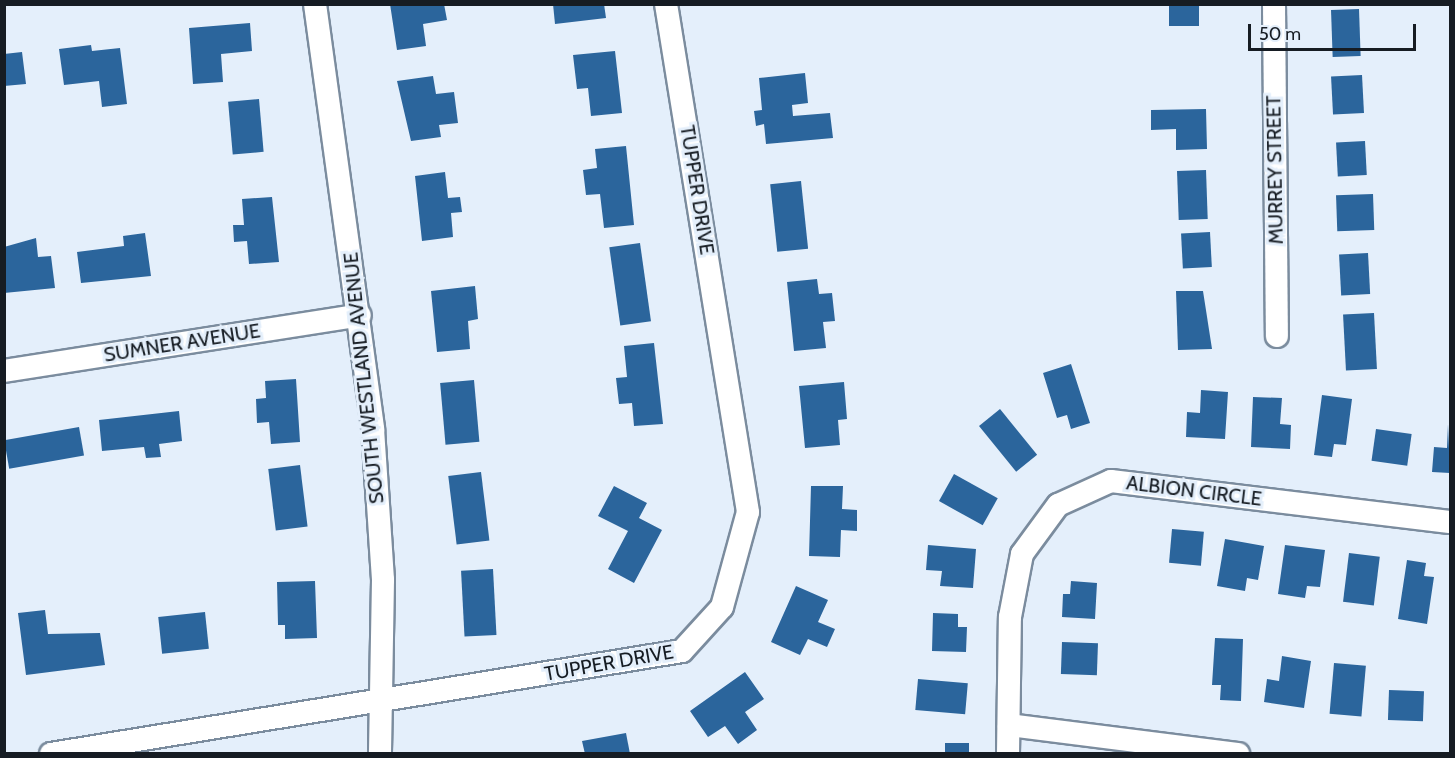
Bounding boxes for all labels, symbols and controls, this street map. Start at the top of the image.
scale bar [1251,12,1419,50]
text: 50 m [1259,23,1301,45]
street label: MURREY STREET [1262,95,1288,245]
street label: TUPPER DRIVE [675,124,719,256]
street label: SOUTH WESTLAND AVENUE [339,251,389,505]
street label: SUMNER AVENUE [102,319,262,367]
street label: ALBION CIRCLE [1125,471,1263,511]
street label: TUPPER DRIVE [543,640,675,686]

